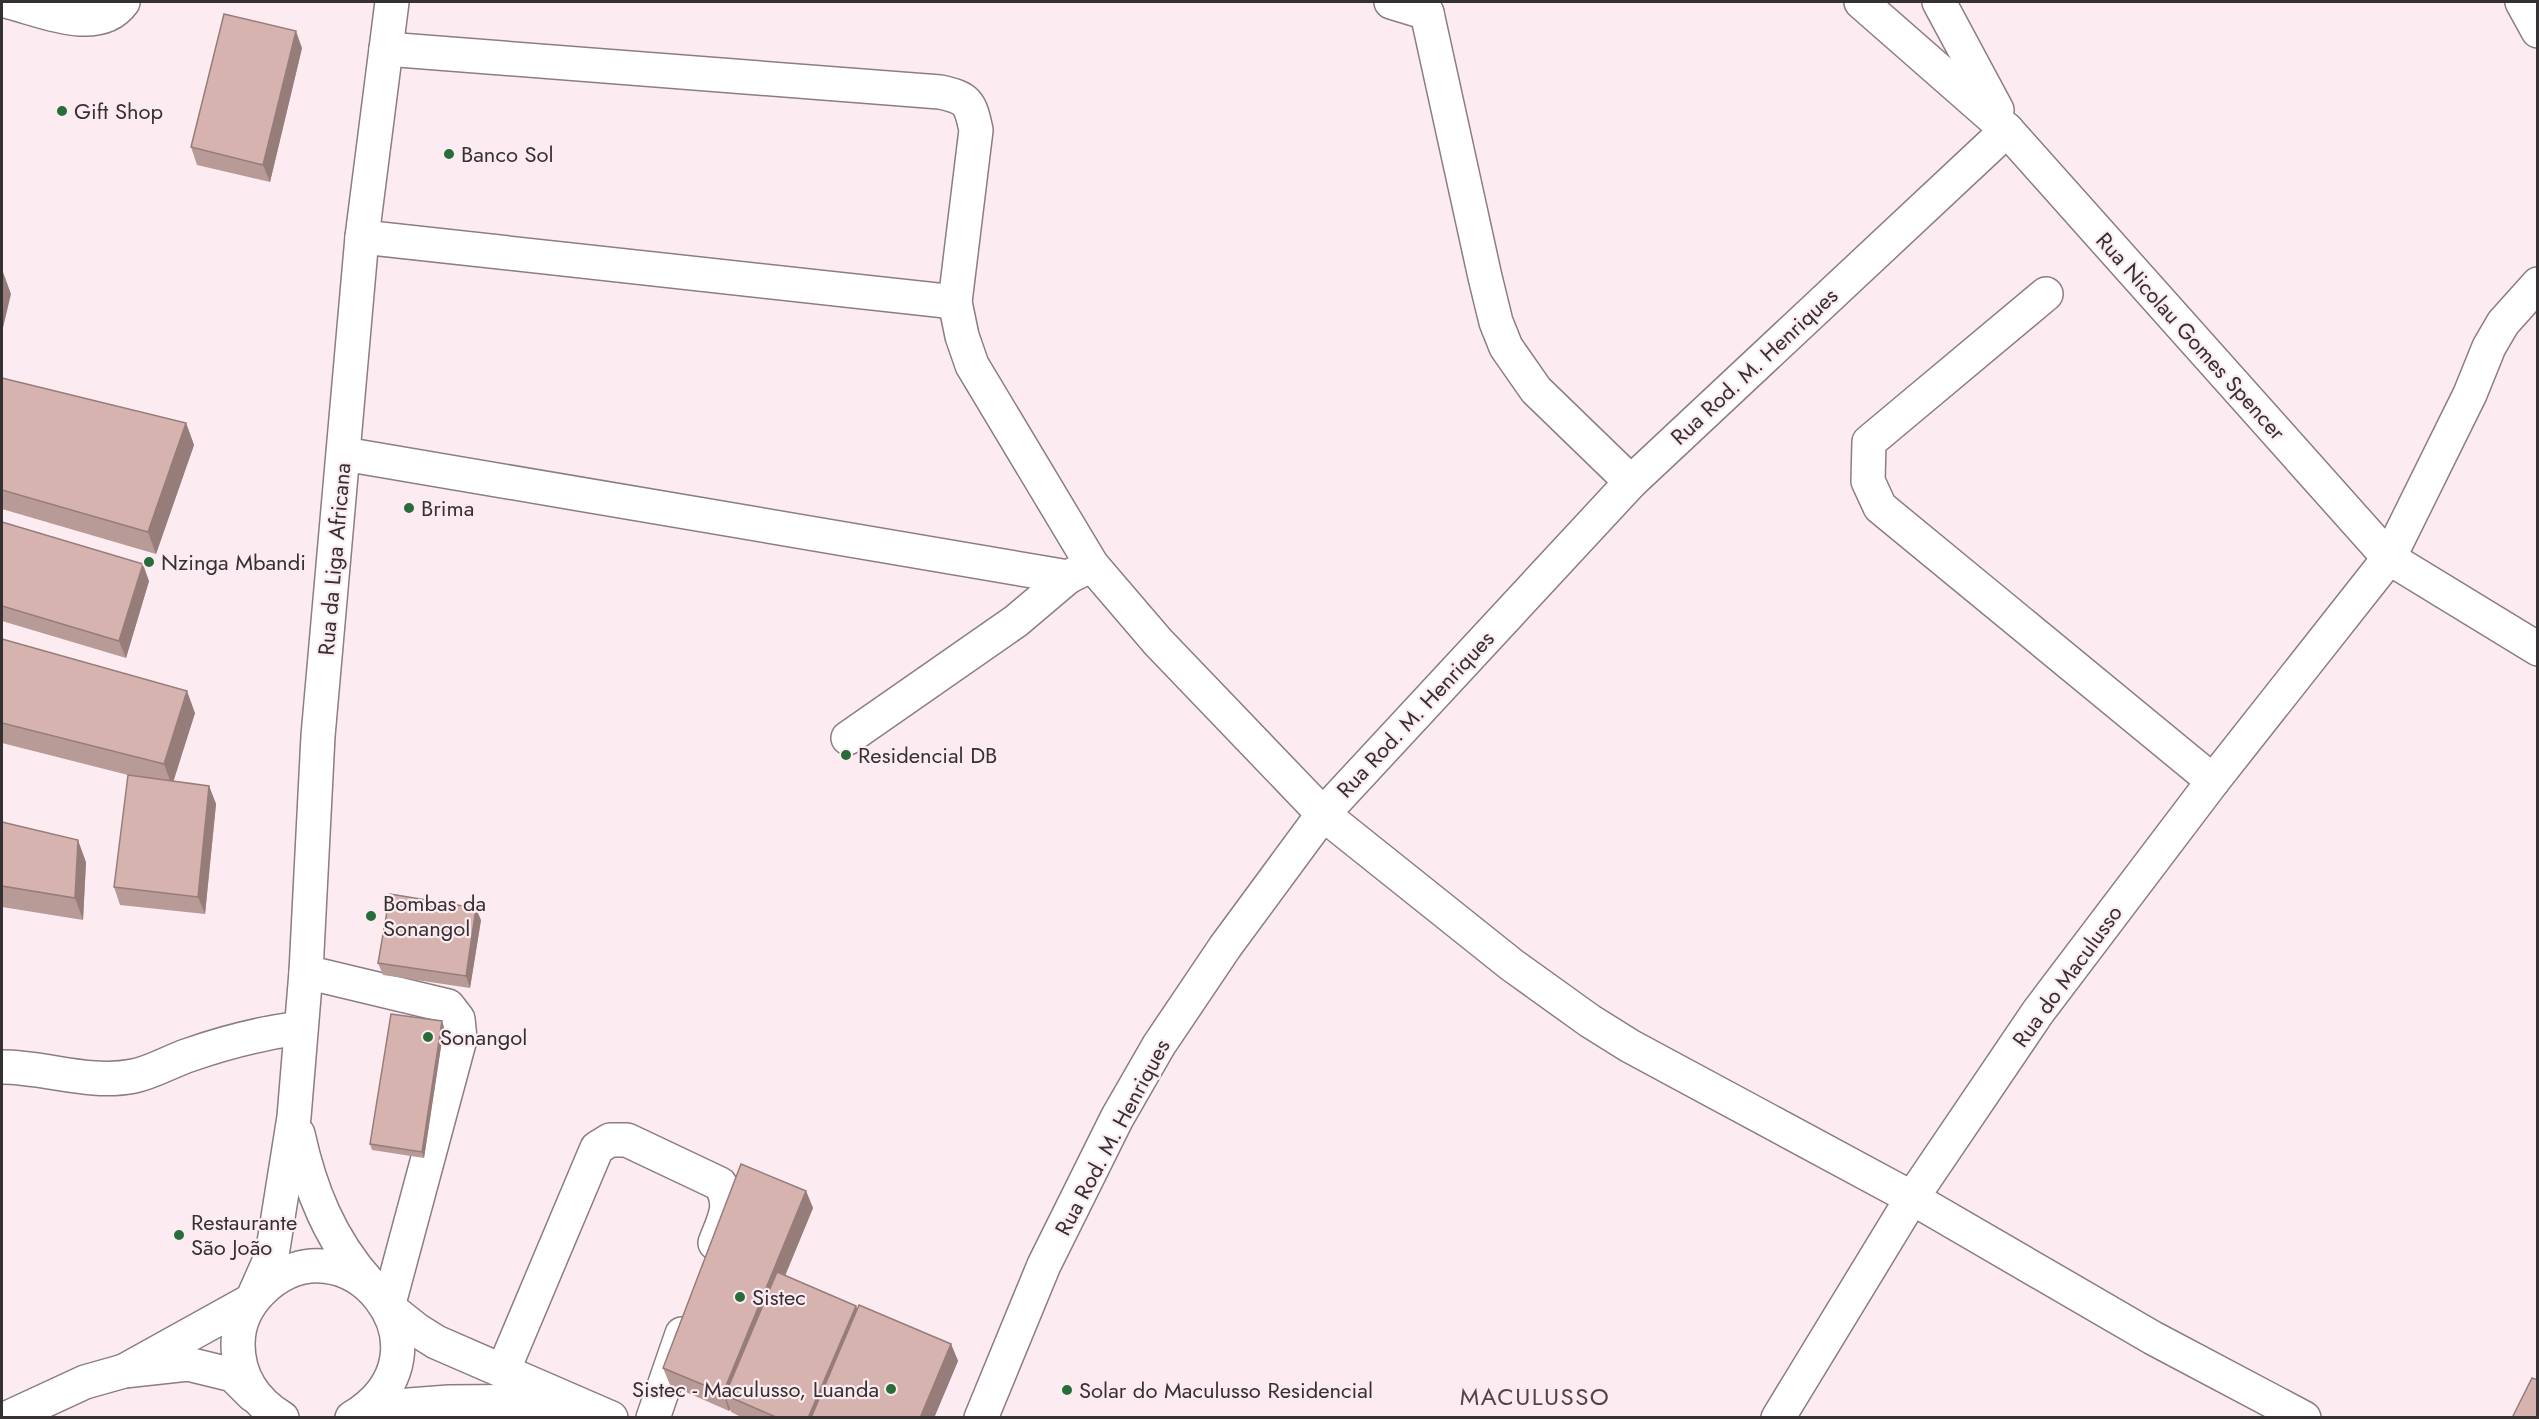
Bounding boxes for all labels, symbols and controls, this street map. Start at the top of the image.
place label: Gift Shop [74,95,163,127]
marker: Gift Shop [55,104,69,118]
place label: Banco Sol [461,138,554,170]
marker: Banco Sol [442,147,456,161]
street label: Rua Nicolau Gomes Spencer [2089,225,2294,447]
street label: Rua Rod. M. Henriques [1663,280,1845,452]
street label: Rua da Liga Africana [310,461,358,657]
place label: Brima [421,492,474,524]
marker: Brima [402,501,416,515]
place label: Nzinga Mbandi [161,546,306,578]
marker: Nzinga Mbandi [142,555,156,569]
street label: Rua Rod. M. Henriques [1329,623,1501,805]
place label: Residencial DB [858,739,997,771]
marker: Residencial DB [839,748,853,762]
place label: Bombas da Sonangol [383,887,486,944]
street label: Rua do Maculusso [2004,898,2130,1054]
marker: Bombas da Sonangol [364,909,378,923]
place label: Sonangol [440,1021,527,1053]
marker: Sonangol [421,1030,435,1044]
street label: Rua Rod. M. Henriques [1047,1033,1177,1241]
place label: Restaurante São João [191,1206,297,1263]
marker: Restaurante São João [172,1228,186,1242]
place label: Sistec [752,1281,806,1313]
marker: Sistec [733,1290,747,1304]
place label: Sistec - Maculusso, Luanda [632,1373,879,1405]
place label: Solar do Maculusso Residencial [1079,1374,1373,1406]
district label: MACULUSSO [1460,1379,1610,1414]
marker: Sistec - Maculusso, Luanda [884,1382,898,1396]
marker: Solar do Maculusso Residencial [1060,1383,1074,1397]

